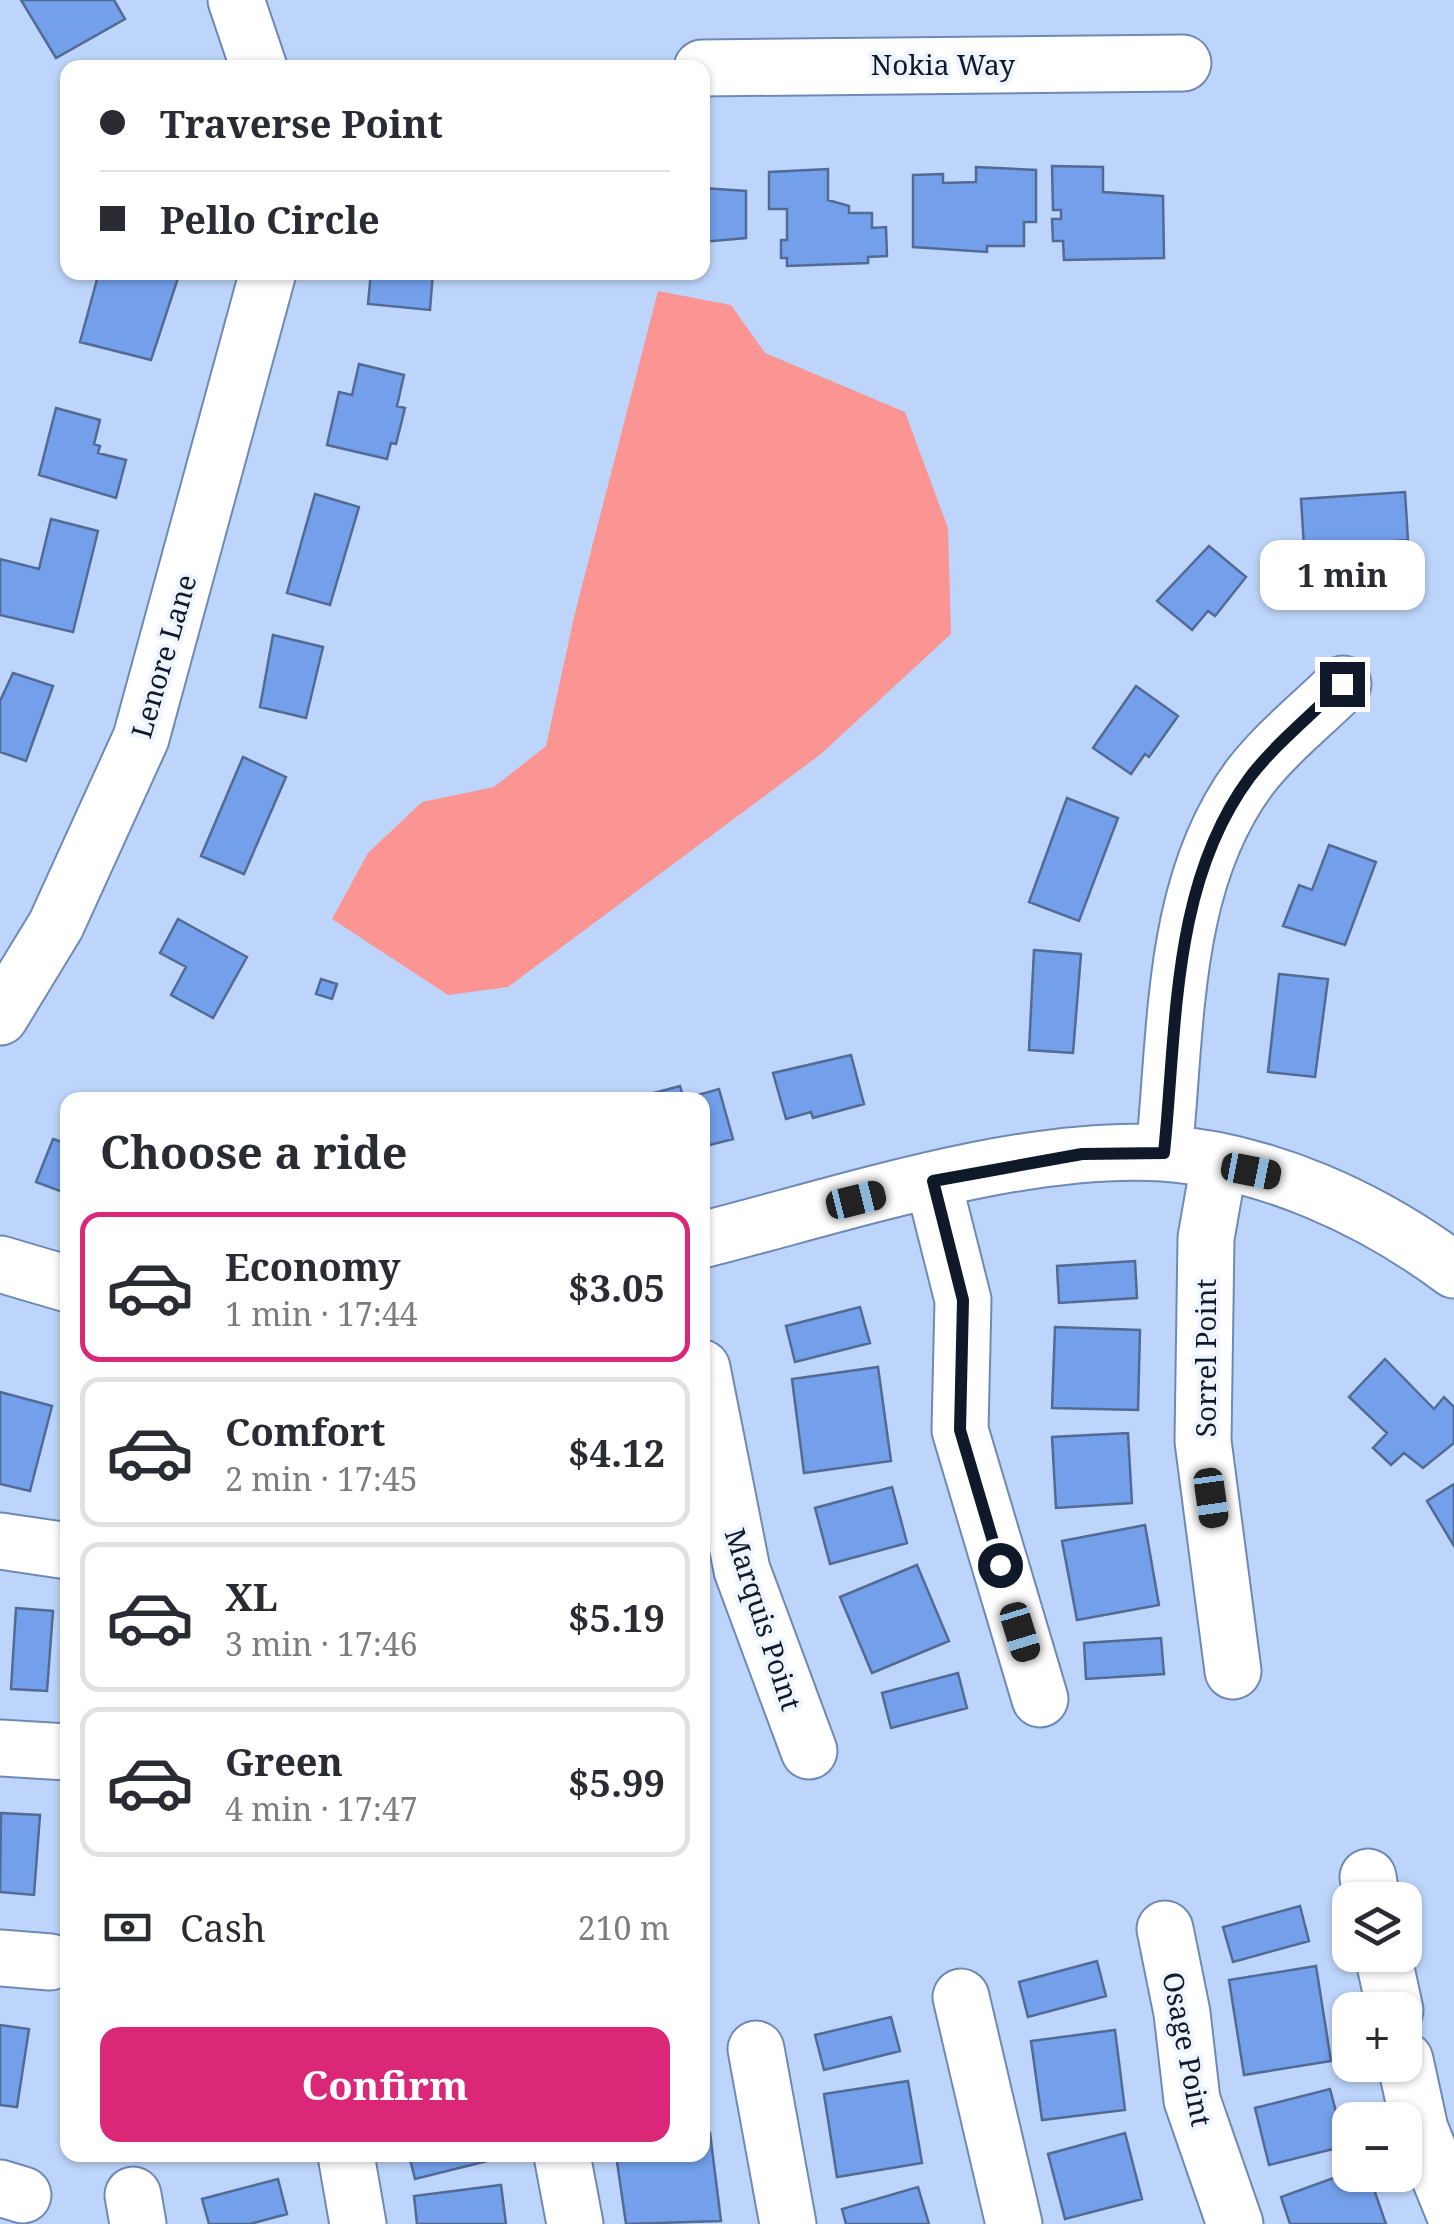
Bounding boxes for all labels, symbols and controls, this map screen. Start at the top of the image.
street label: Nokia Way [871,45,1015,83]
text: Traverse Point [160,97,443,149]
text: Pello Circle [160,193,380,245]
callout: 1 min [1260,539,1424,609]
text: 1 min [1297,553,1388,596]
street label: Lenore Lane [122,570,204,742]
route end [1320,662,1365,707]
text: Choose a ride [100,1121,408,1182]
car [1219,1151,1283,1191]
car [823,1178,889,1222]
text: Economy [225,1240,401,1292]
icon: car [105,1242,195,1332]
text: $3.05 [568,1261,665,1313]
street label: Sorrel Point [1186,1279,1224,1437]
text: 1 min · 17:44 [225,1292,418,1335]
text: Comfort [225,1405,385,1457]
icon: car [105,1407,195,1497]
text: $4.12 [568,1426,665,1478]
text: 2 min · 17:45 [225,1457,418,1500]
car [1192,1466,1230,1530]
street label: Marquis Point [717,1523,811,1715]
route start [978,1543,1023,1588]
text: XL [225,1570,278,1622]
icon: car [105,1572,195,1662]
text: $5.19 [568,1591,665,1643]
car [997,1599,1043,1665]
text: 3 min · 17:46 [225,1622,418,1665]
text: Green [225,1735,343,1787]
icon: car [105,1737,195,1827]
text: $5.99 [568,1756,665,1808]
text: 4 min · 17:47 [225,1787,418,1830]
map controls [1332,1882,1422,2192]
button: layers [1332,1882,1422,1972]
icon: cash [100,1900,155,1955]
text: Cash [180,1901,266,1953]
text: 210 m [578,1906,670,1949]
street label: Osage Point [1154,1969,1222,2130]
button: + [1332,1992,1422,2082]
button: Confirm [100,2027,670,2142]
button: − [1332,2102,1422,2192]

